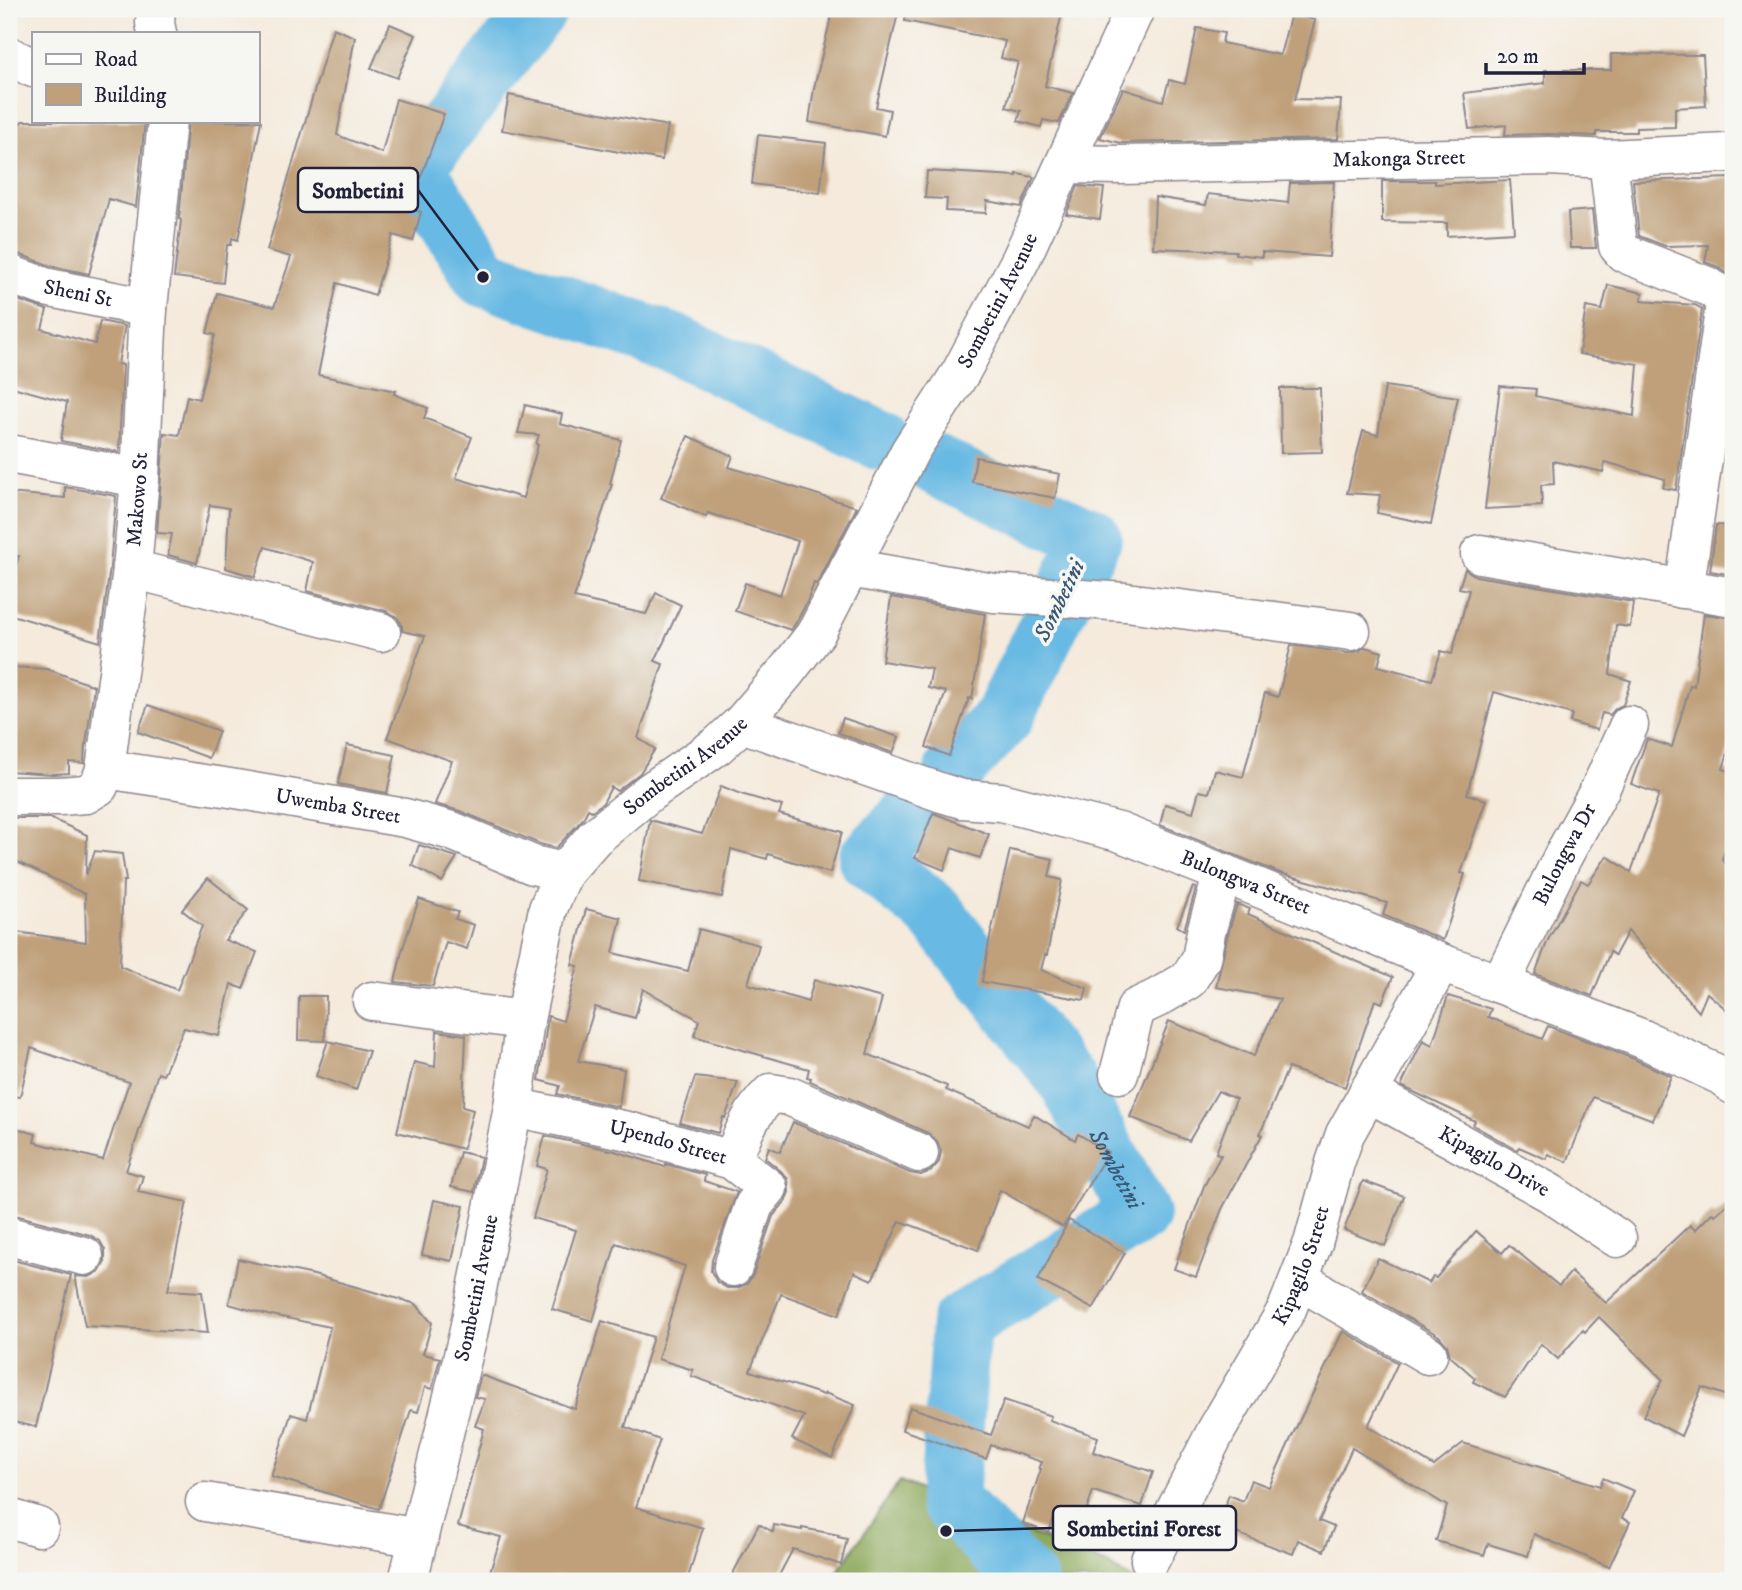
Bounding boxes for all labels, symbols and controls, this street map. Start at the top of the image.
legend [32,32,259,122]
scale bar [1486,32,1584,76]
text: 20 m [1497,44,1539,70]
text: Road [94,47,138,73]
text: Building [94,83,167,109]
street label: Makonga Street [1332,145,1466,174]
callout: Sombetini [298,168,418,212]
text: Sombetini [312,177,404,206]
street label: Sombetini Avenue [952,229,1044,373]
street label: Sheni St [41,274,115,313]
street label: Makowo St [121,451,154,548]
water label: Sombetini [1027,554,1093,647]
street label: Sombetini Avenue [618,711,754,821]
street label: Uwemba Street [273,783,403,830]
street label: Bulongwa Dr [1528,799,1603,910]
street label: Bulongwa Street [1177,845,1315,921]
street label: Upendo Street [607,1114,730,1171]
street label: Kipagilo Drive [1434,1121,1554,1203]
water label: Sombetini [1081,1123,1150,1216]
street label: Kipagilo Street [1267,1203,1336,1330]
street label: Sombetini Avenue [449,1212,505,1364]
callout: Sombetini Forest [1053,1506,1236,1550]
text: Sombetini Forest [1067,1515,1222,1544]

